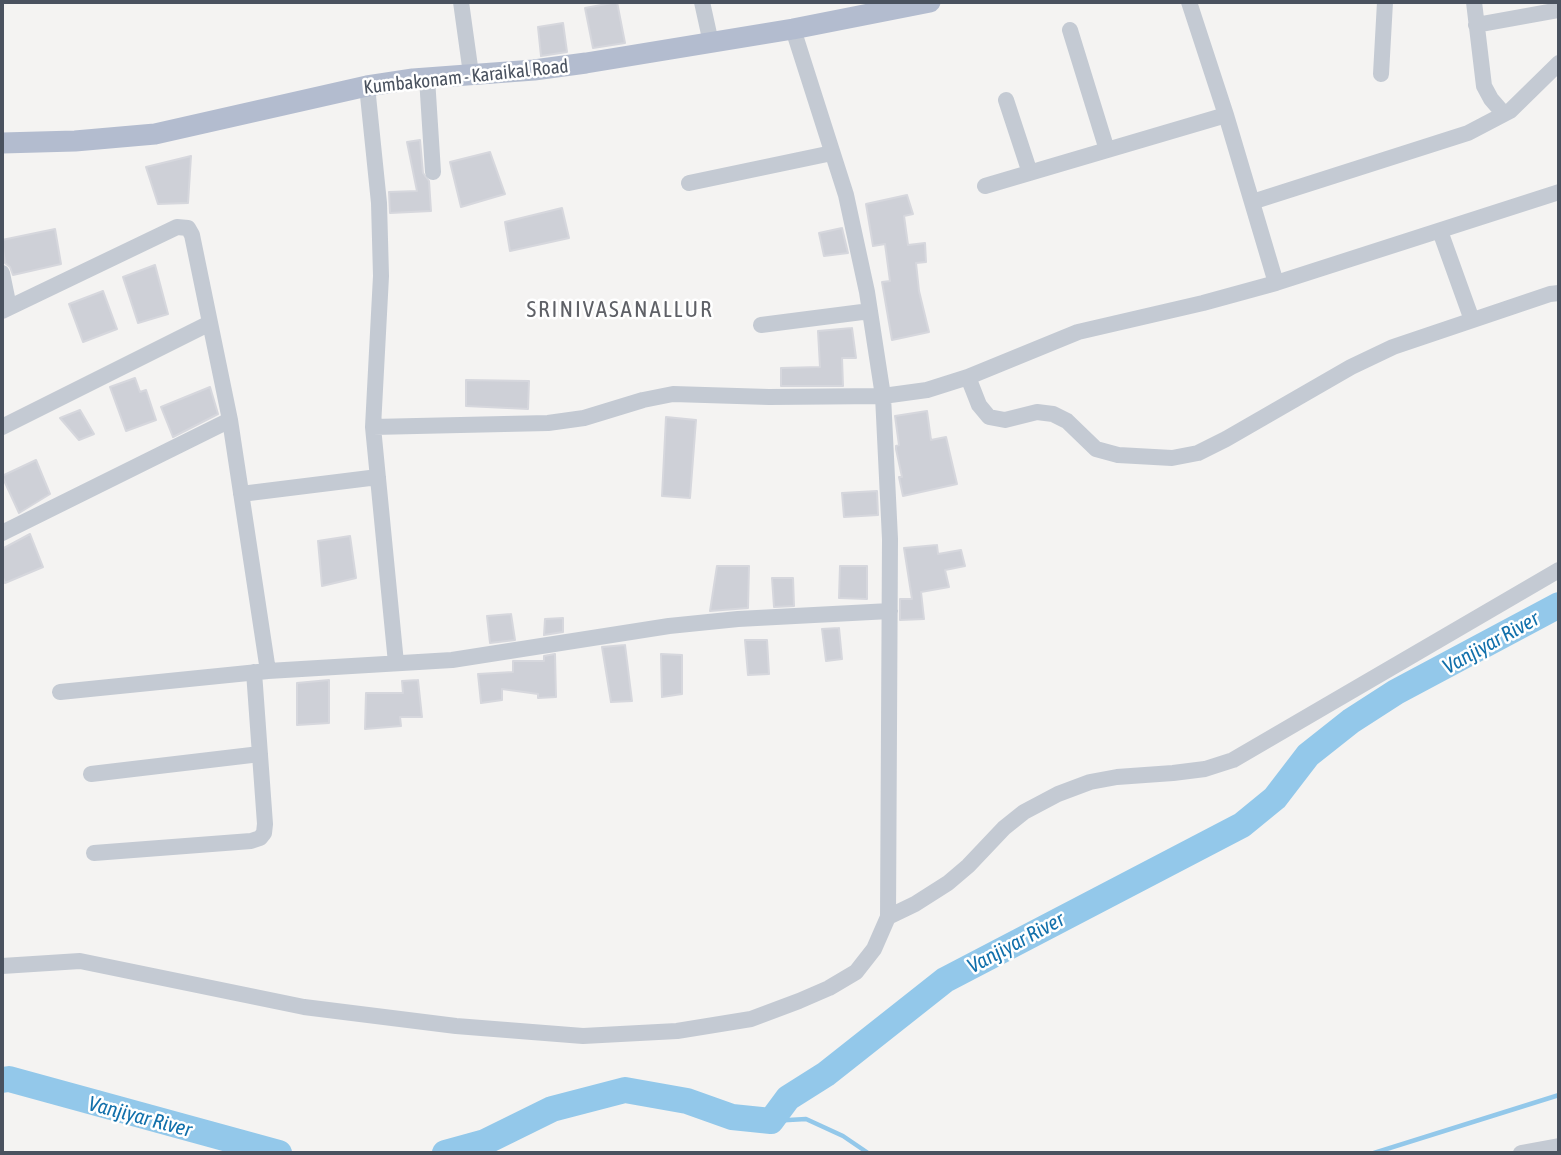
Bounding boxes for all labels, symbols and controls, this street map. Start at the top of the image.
street label: Kumbakonam - Karaikal Road [363,55,569,99]
district label: SRINIVASANALLUR [528,296,712,324]
water label: Vanjiyar River [1439,606,1543,680]
water label: Vanjiyar River [963,907,1069,979]
water label: Vanjiyar River [86,1091,194,1143]

